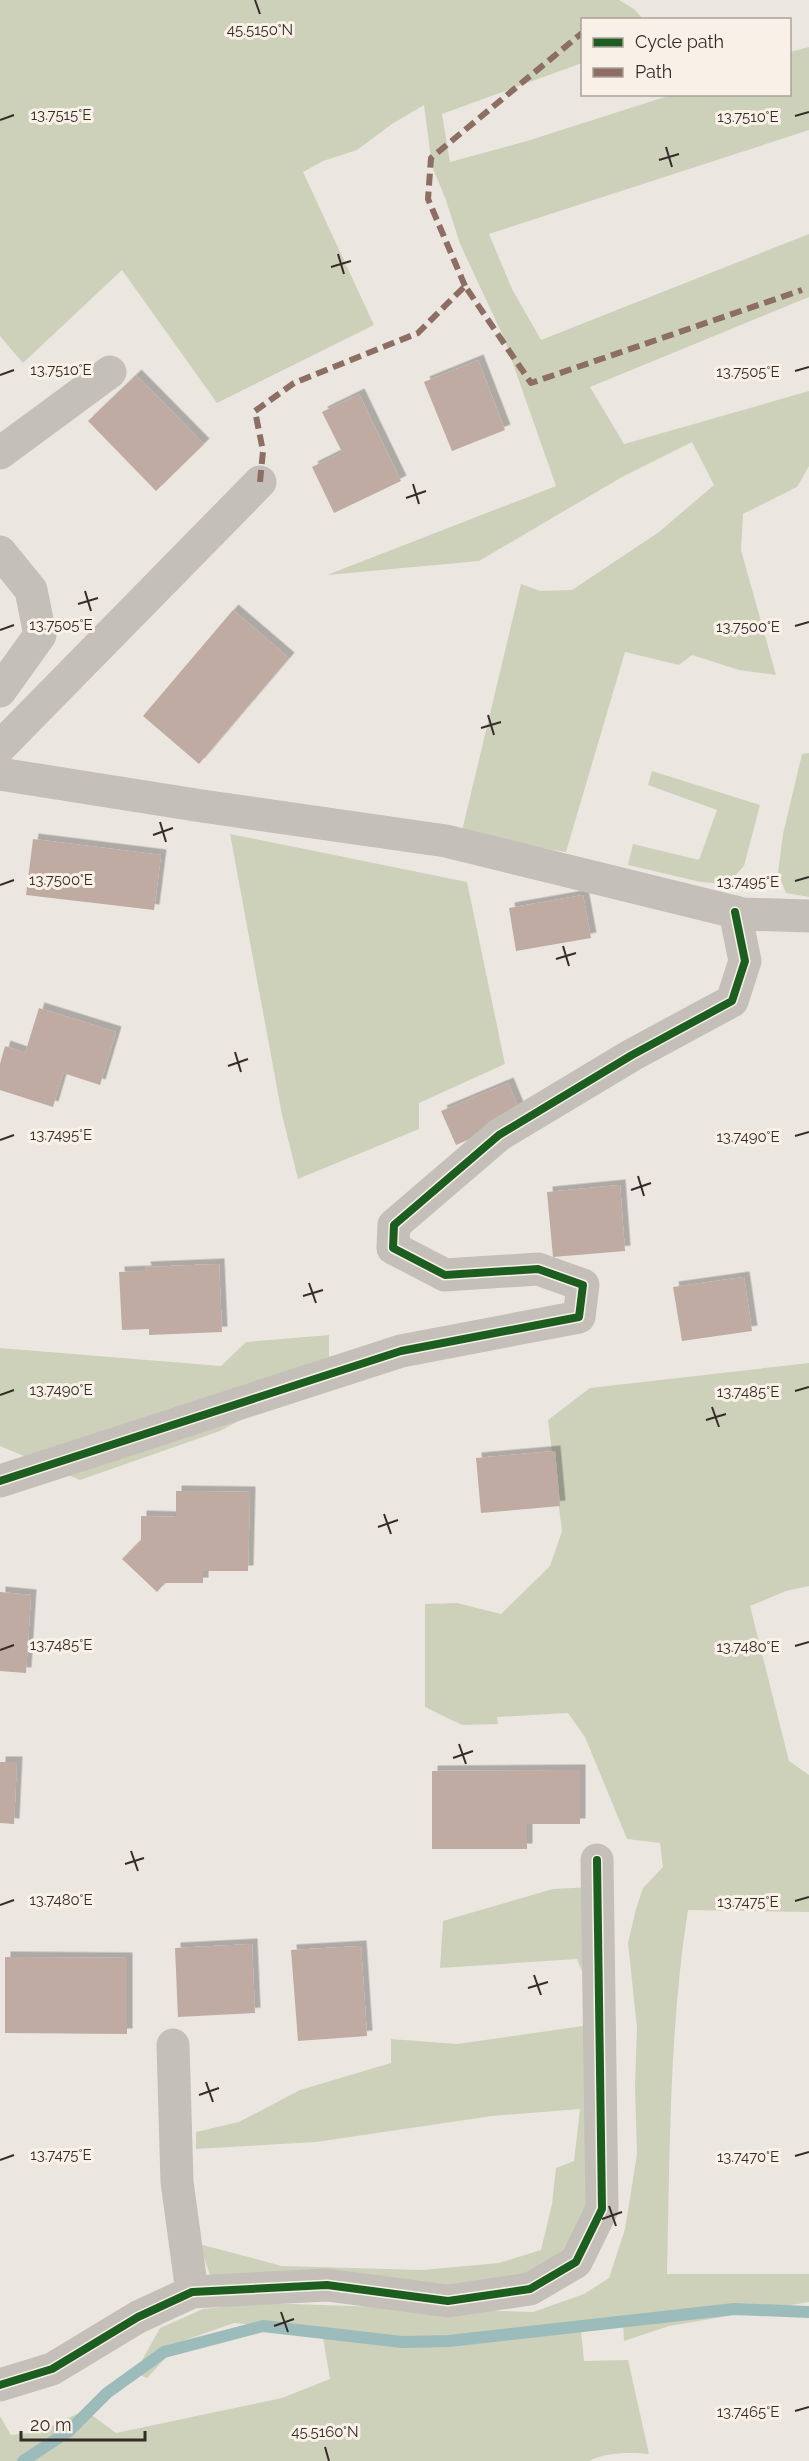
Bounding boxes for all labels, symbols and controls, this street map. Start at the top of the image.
legend [581,18,791,96]
text: 45.5150°N [227,21,293,39]
text: Cycle path [635,31,724,52]
text: Path [635,61,672,82]
text: 13.7515°E [31,106,91,124]
text: 13.7510°E [717,108,779,126]
text: 13.7510°E [30,361,92,379]
text: 13.7505°E [716,363,780,381]
text: 13.7505°E [29,616,93,634]
text: 13.7500°E [716,618,780,636]
text: 13.7500°E [29,871,93,889]
text: 13.7495°E [717,873,779,891]
text: 13.7495°E [30,1126,92,1144]
text: 13.7490°E [716,1128,780,1146]
text: 13.7490°E [29,1381,93,1399]
text: 13.7485°E [717,1383,779,1401]
text: 13.7485°E [30,1636,92,1654]
text: 13.7480°E [716,1638,780,1656]
text: 13.7480°E [29,1891,93,1909]
text: 13.7475°E [717,1893,779,1911]
text: 13.7475°E [30,2146,92,2164]
text: 13.7470°E [717,2148,779,2166]
text: 13.7465°E [717,2403,779,2421]
scale bar [21,2404,146,2442]
text: 20 m [30,2414,72,2435]
text: 45.5160°N [291,2423,359,2441]

